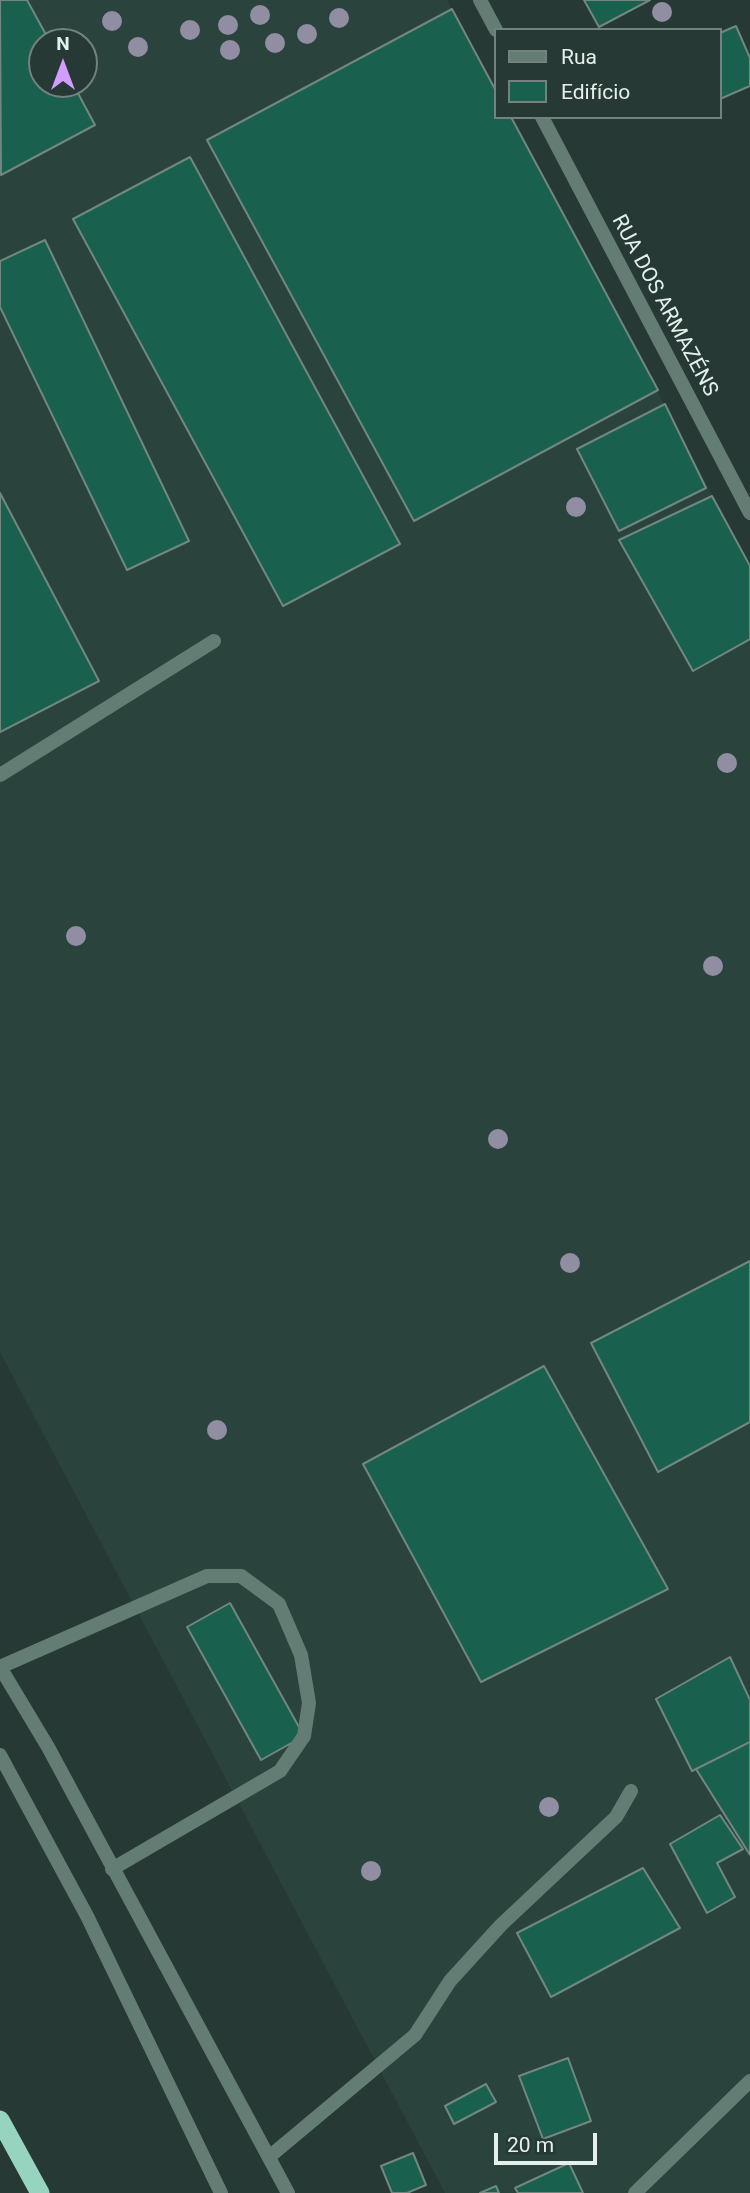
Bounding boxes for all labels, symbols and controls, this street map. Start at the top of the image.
north arrow [28,28,98,98]
legend [494,28,722,119]
text: N [56,32,70,55]
text: Rua [561,45,597,69]
text: Edifício [561,80,630,104]
street label: RUA DOS ARMAZÉNS [605,211,723,401]
scale bar [498,2120,601,2164]
text: 20 m [507,2133,554,2157]

